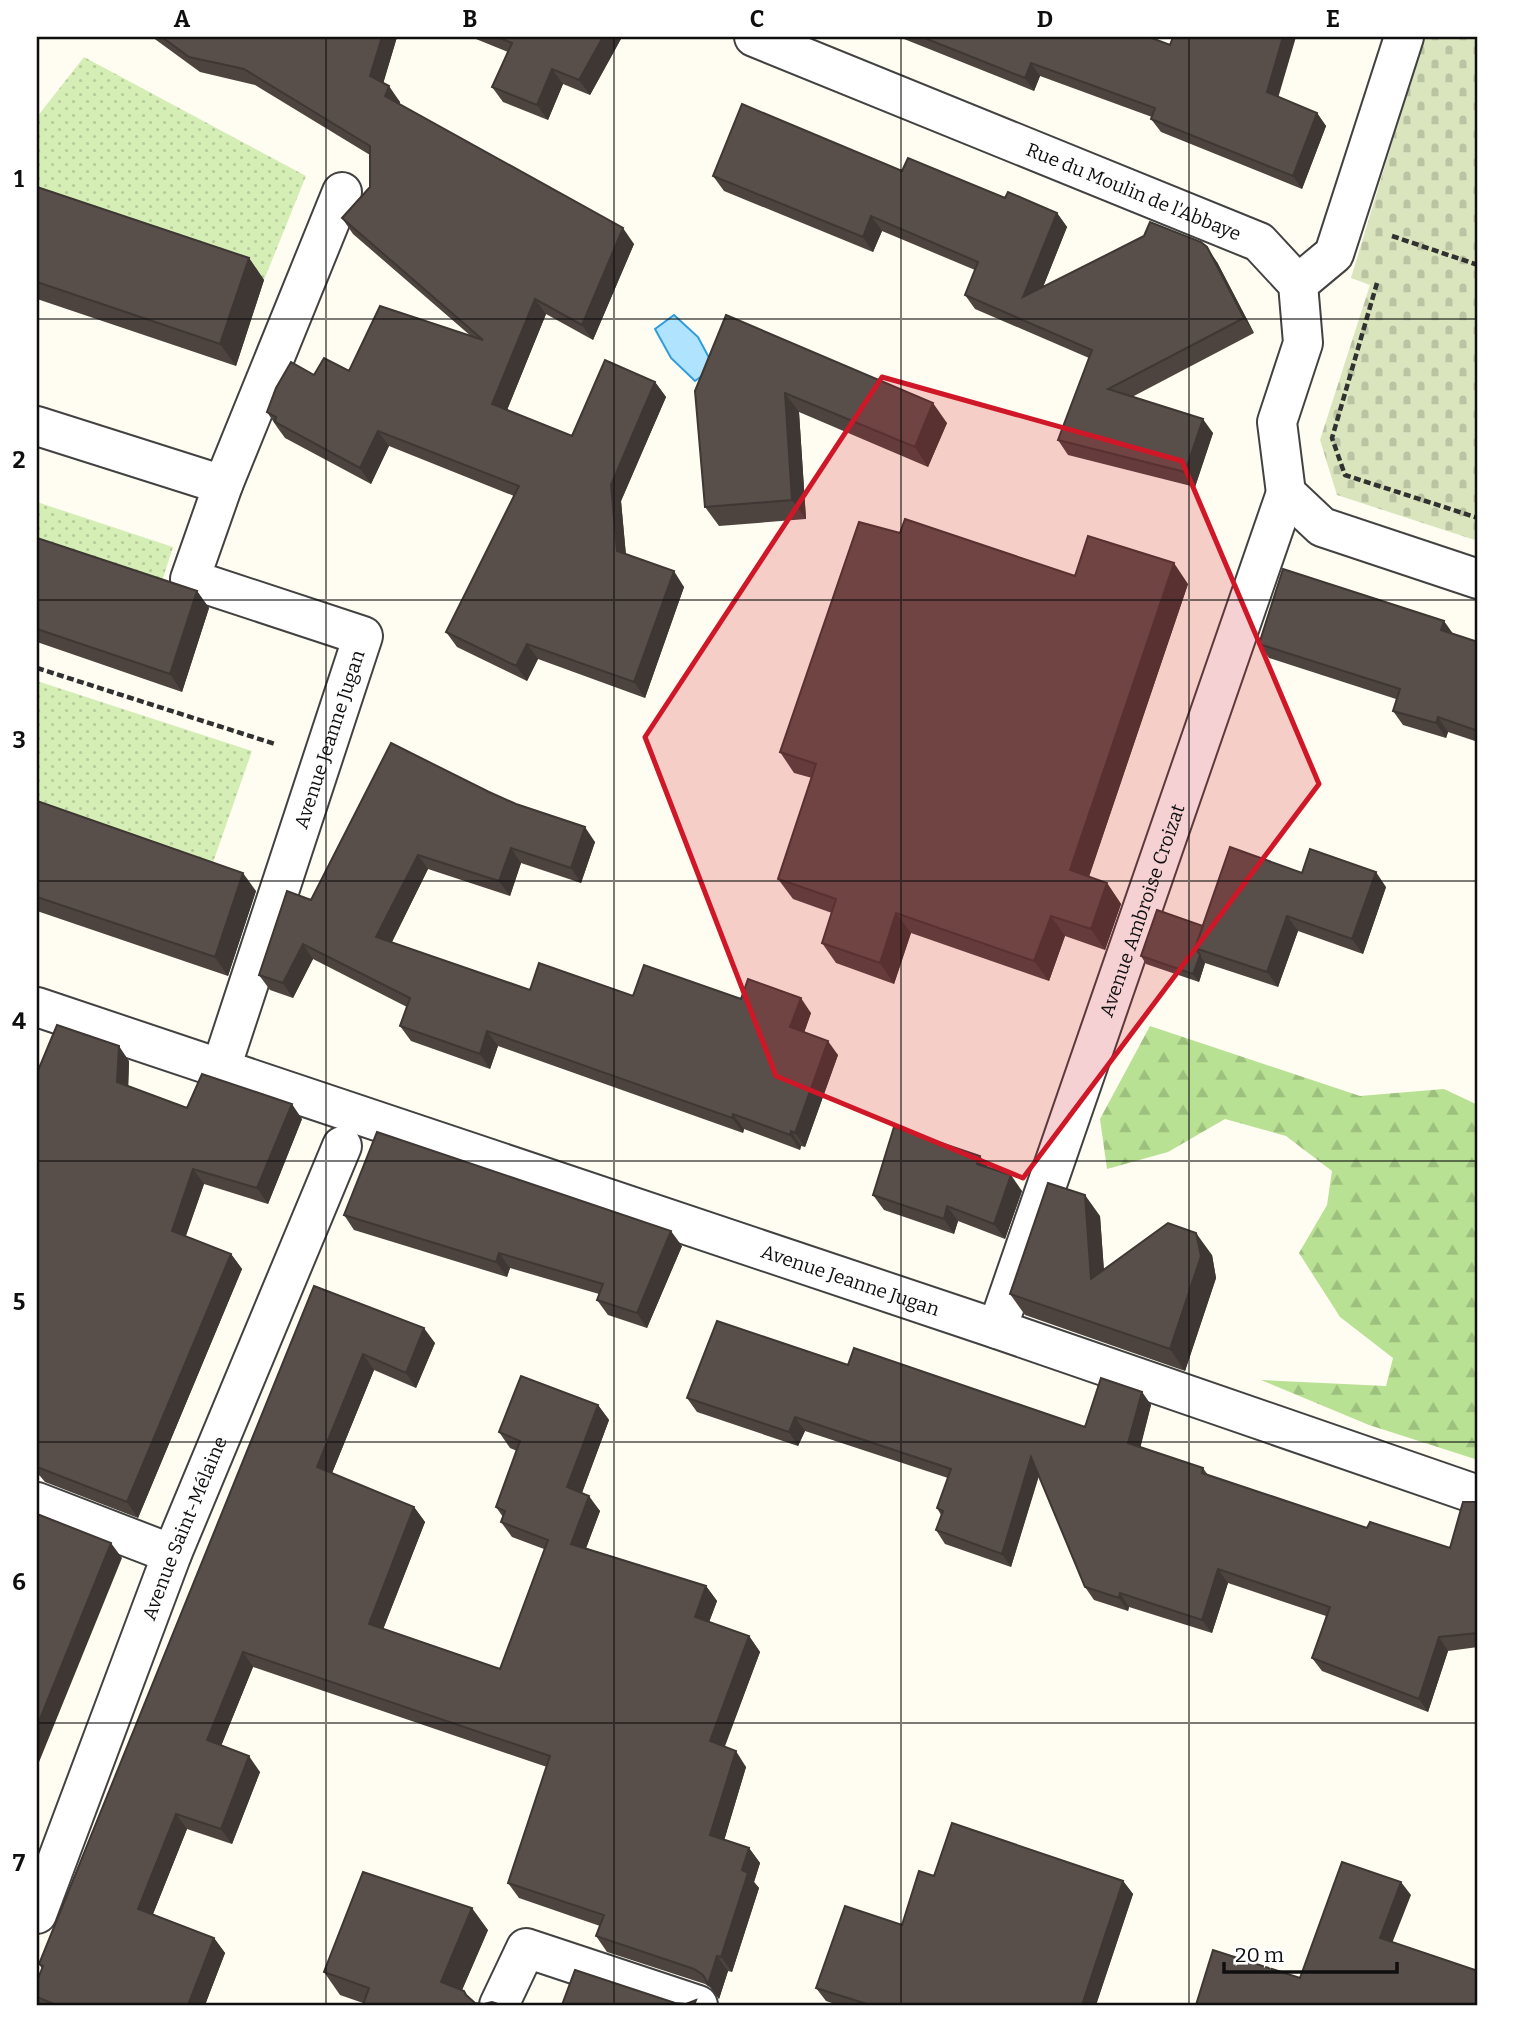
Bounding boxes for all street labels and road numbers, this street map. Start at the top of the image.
street label: Rue du Moulin de l'Abbaye [1023,137,1245,245]
street label: Avenue Jeanne Jugan [289,647,369,831]
street label: Avenue Ambroise Croizat [1094,801,1189,1020]
street label: Avenue Jeanne Jugan [758,1239,943,1320]
street label: Avenue Saint-Mélaine [137,1433,231,1623]

